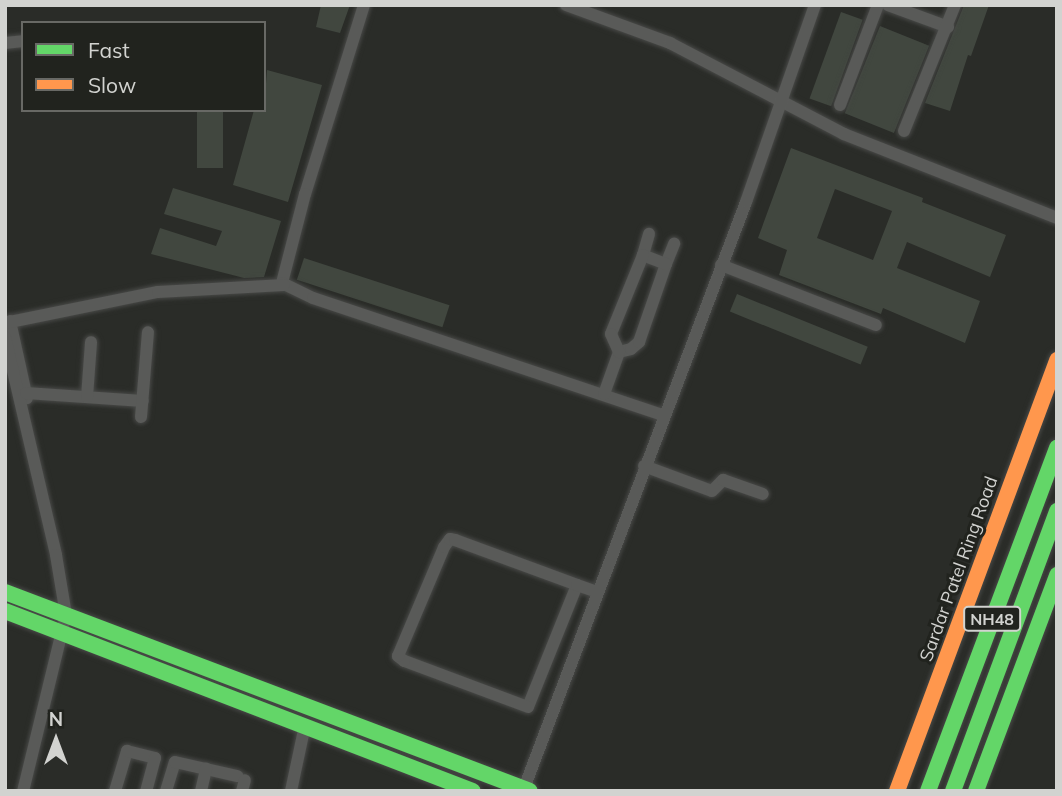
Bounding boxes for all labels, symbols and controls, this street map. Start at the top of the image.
legend [21,21,266,112]
text: Fast [88,37,130,63]
text: Slow [88,72,136,98]
street label: Sardar Patel Ring Road [915,474,1003,664]
road number: NH48 [962,606,1022,632]
north arrow [21,705,91,775]
text: N [49,707,63,731]

